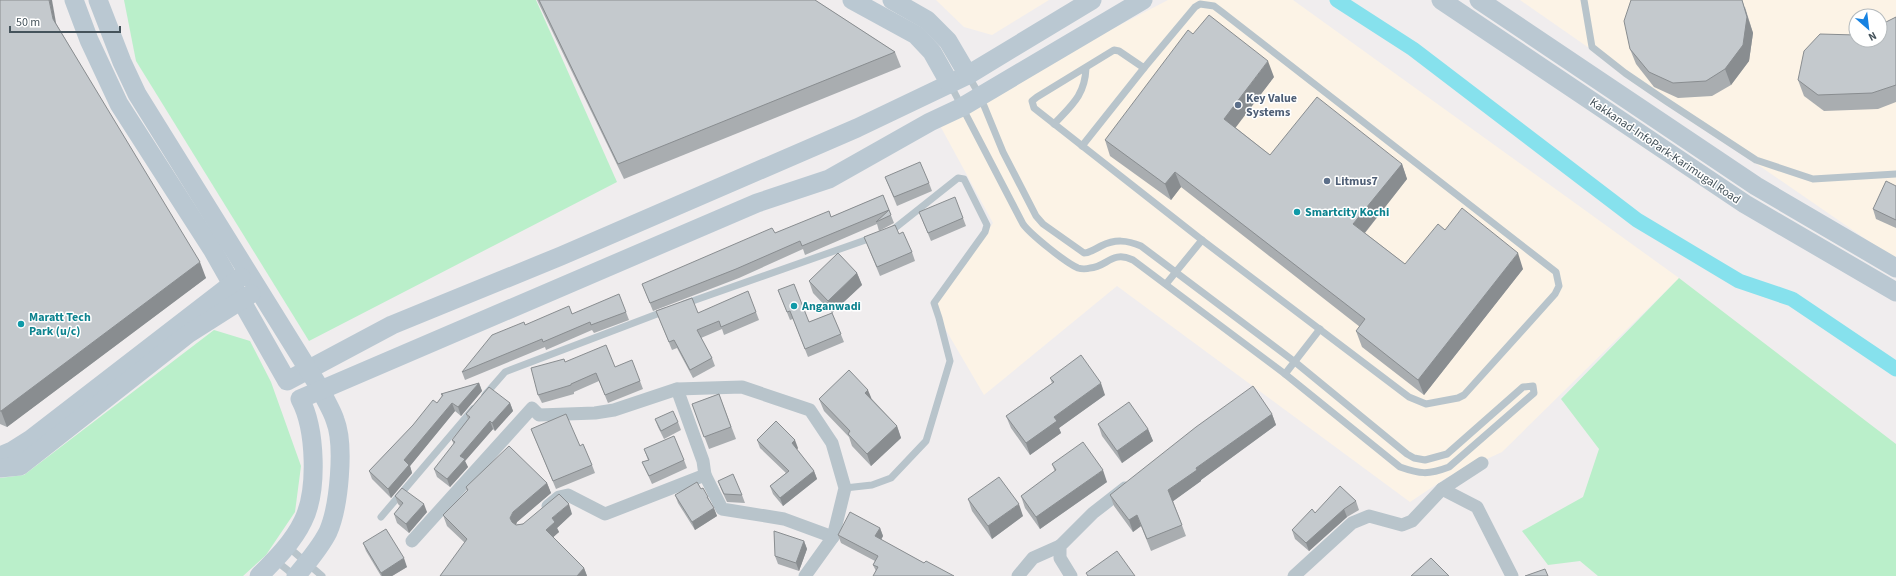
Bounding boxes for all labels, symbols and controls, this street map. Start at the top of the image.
scale bar [10,8,120,34]
north arrow [1848,8,1888,48]
text: 50 m [16,14,40,31]
text: N [1866,28,1879,45]
place label: Key Value Systems [1246,90,1297,121]
street label: Kakkanad-InfoPark-Karimugal Road [1586,94,1744,208]
marker: Key Value Systems [1233,100,1243,110]
place label: Litmus7 [1335,173,1378,190]
marker: Litmus7 [1322,176,1332,186]
place label: Smartcity Kochi [1305,204,1389,221]
marker: Smartcity Kochi [1292,207,1302,217]
place label: Anganwadi [801,298,861,315]
marker: Anganwadi [789,301,799,311]
place label: Maratt Tech Park (u/c) [29,309,91,340]
marker: Maratt Tech Park (u/c) [16,319,26,329]

